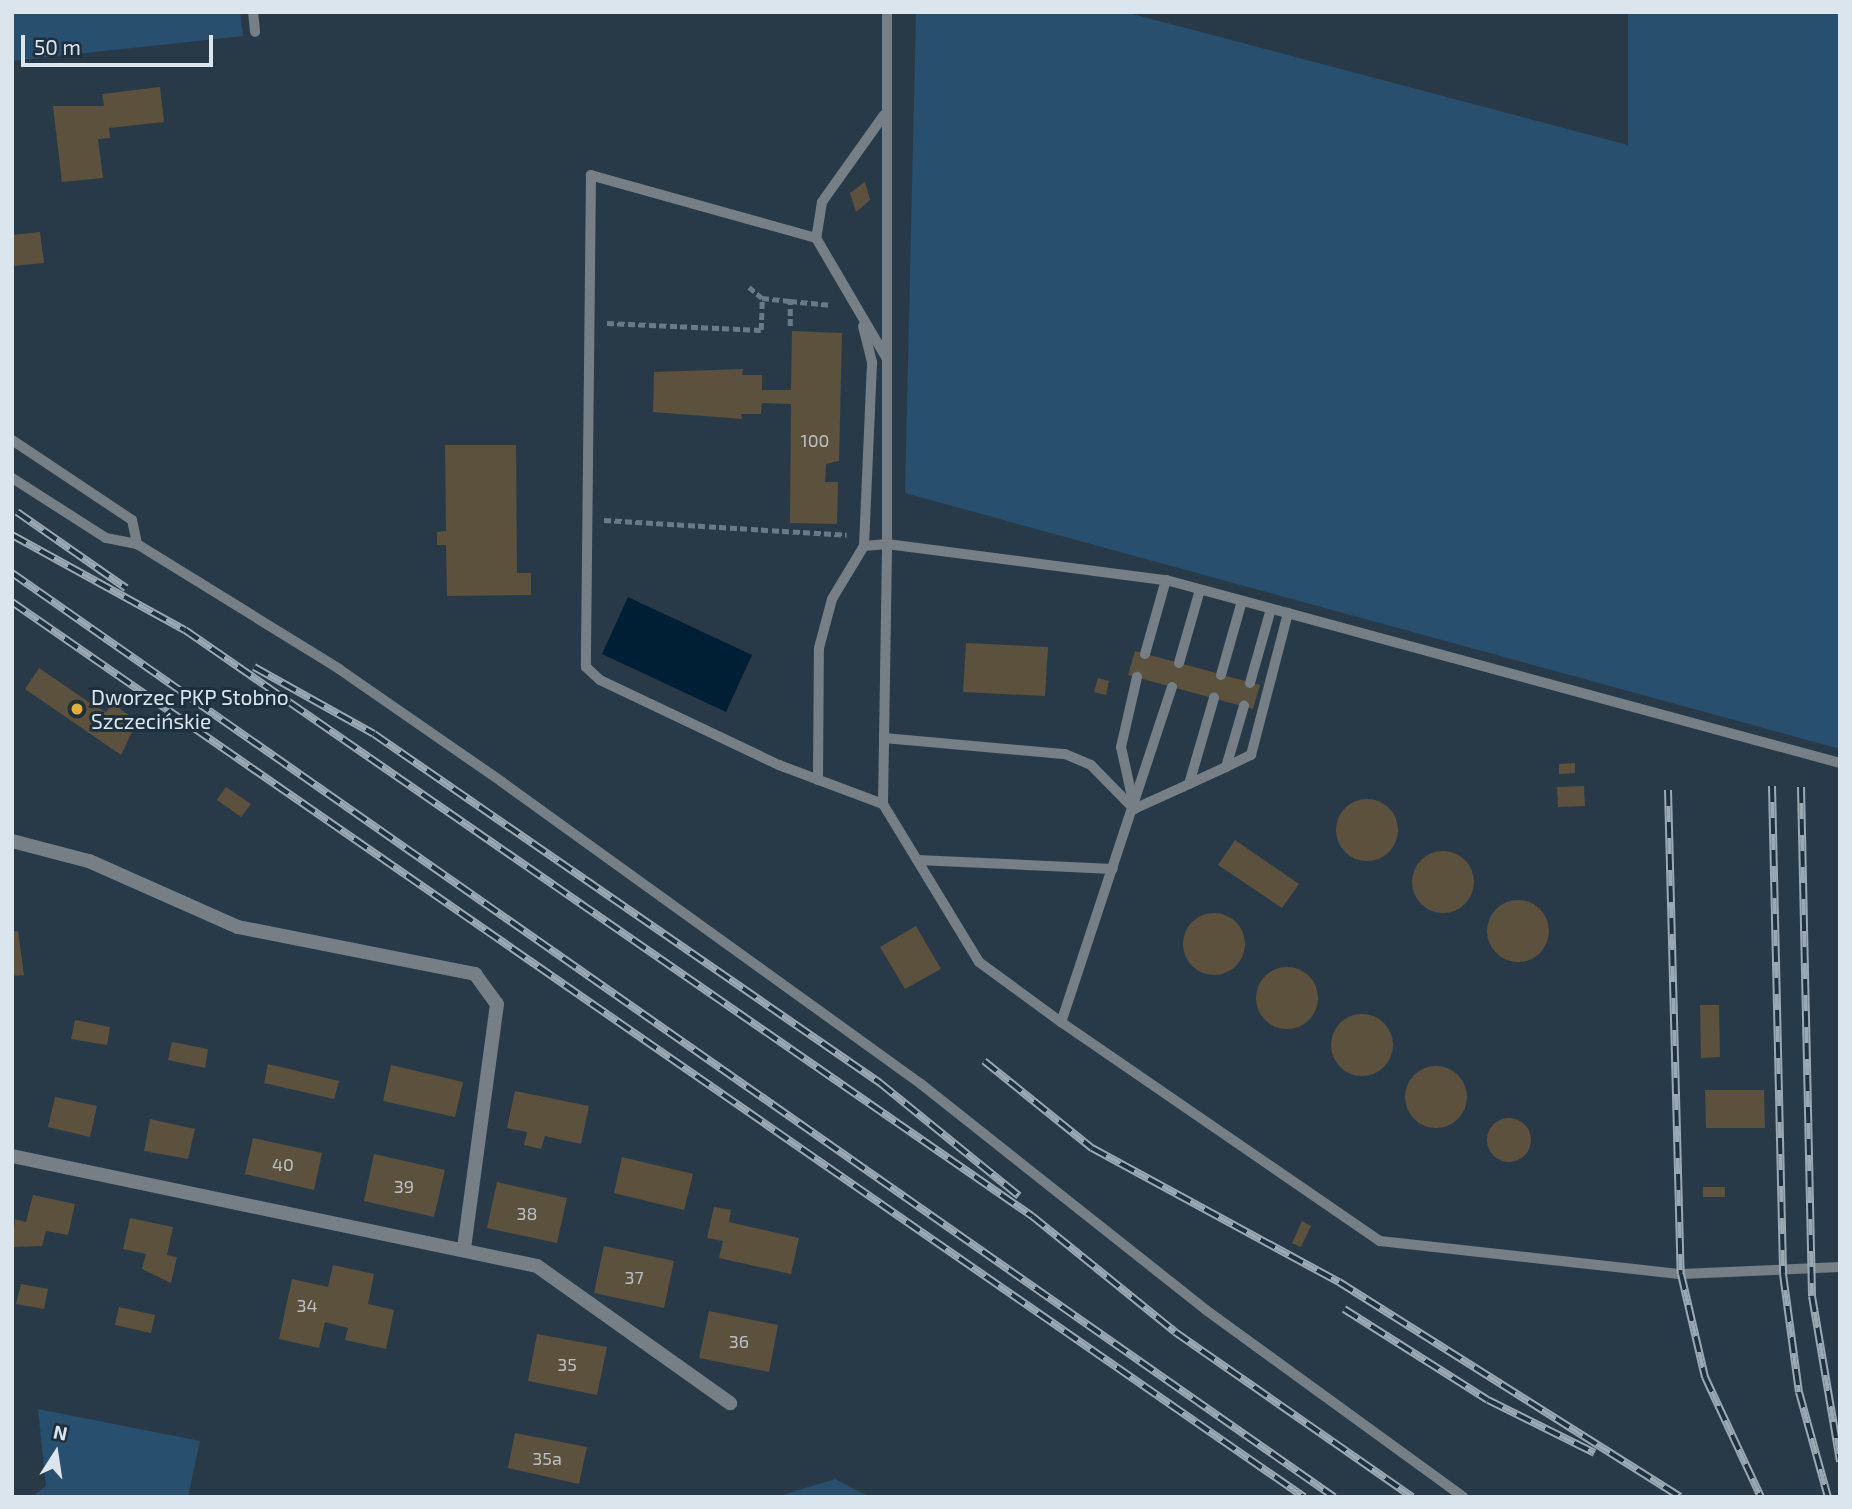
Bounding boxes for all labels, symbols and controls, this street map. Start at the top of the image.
scale bar [24,21,217,65]
text: 50 m [34,34,81,59]
house number: 100 [801,429,829,451]
place label: Dworzec PKP Stobno Szczecińskie [91,684,289,734]
marker: Dworzec PKP Stobno Szczecińskie [69,701,85,717]
house number: 40 [272,1153,294,1175]
house number: 39 [394,1175,414,1197]
house number: 38 [517,1202,537,1224]
house number: 37 [624,1266,644,1288]
house number: 34 [296,1294,318,1316]
house number: 36 [729,1330,749,1352]
house number: 35 [557,1353,577,1375]
north arrow [21,1418,91,1488]
text: N [51,1419,70,1445]
house number: 35a [532,1447,562,1469]

